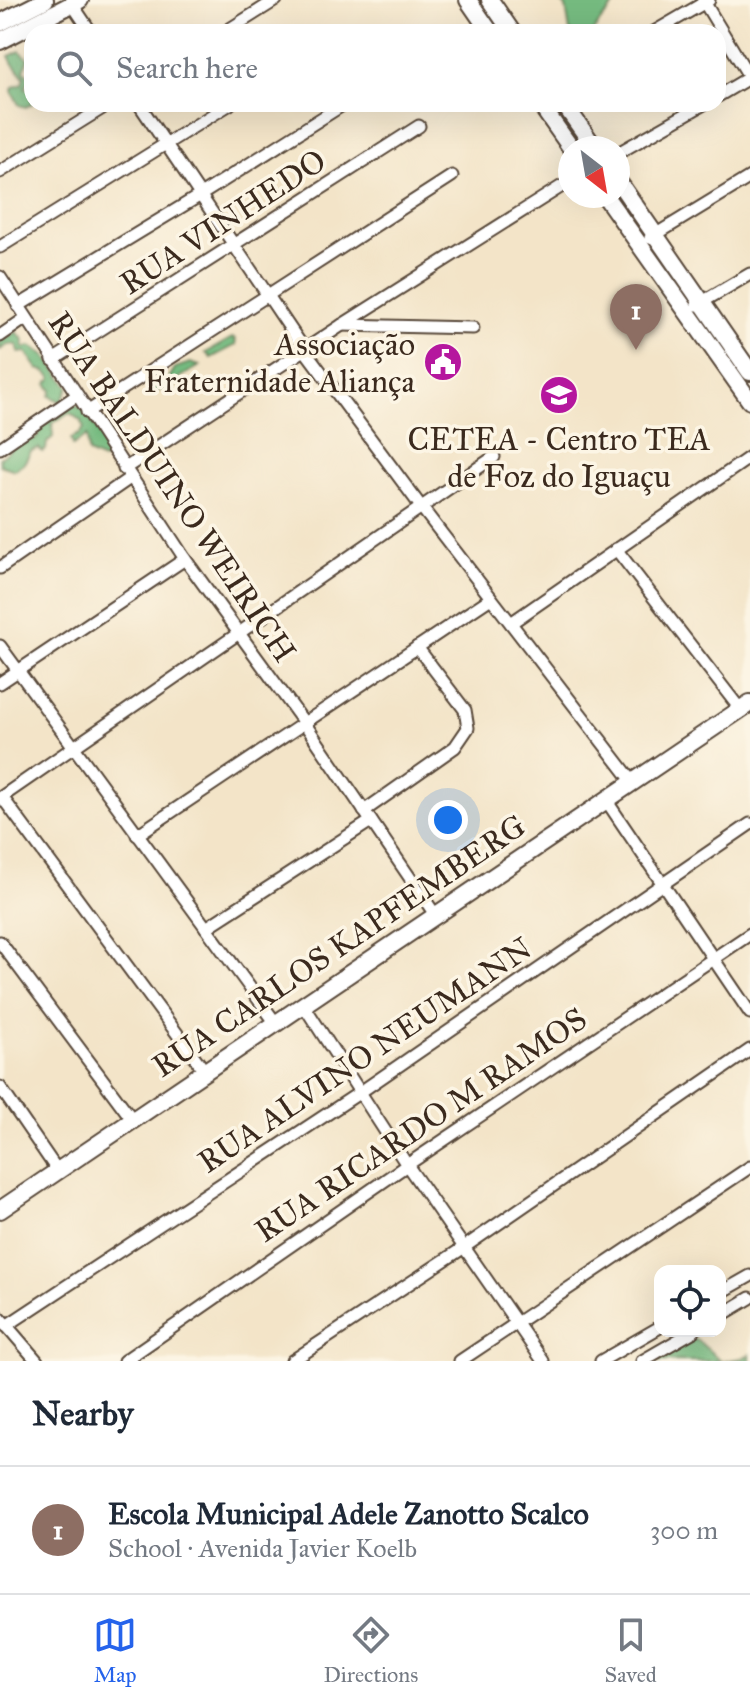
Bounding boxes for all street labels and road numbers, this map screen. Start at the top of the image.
street label: RUA VINHEDO [113,141,333,303]
street label: RUA BALDUINO WEIRICH [40,304,304,670]
street label: RUA CARLOS KAPFEMBERG [145,806,533,1086]
street label: RUA ALVINO NEUMANN [191,929,539,1181]
street label: RUA RICARDO M RAMOS [248,999,594,1251]

